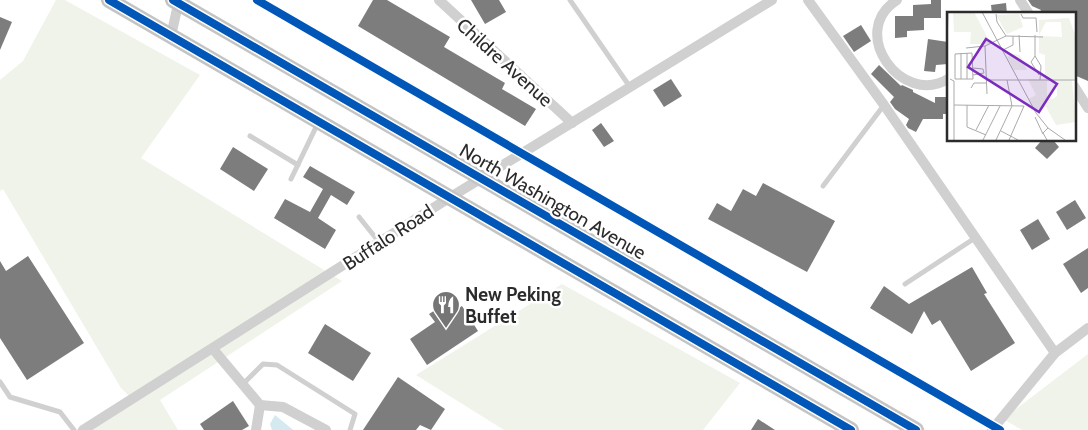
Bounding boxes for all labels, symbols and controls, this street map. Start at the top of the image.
inset map [947,12,1076,141]
street label: Childre Avenue [452,13,558,112]
street label: North Washington Avenue [456,139,650,264]
street label: Buffalo Road [339,200,438,275]
place label: New Peking Buffet [465,283,561,328]
restaurant icon: New Peking Buffet [431,290,461,329]

